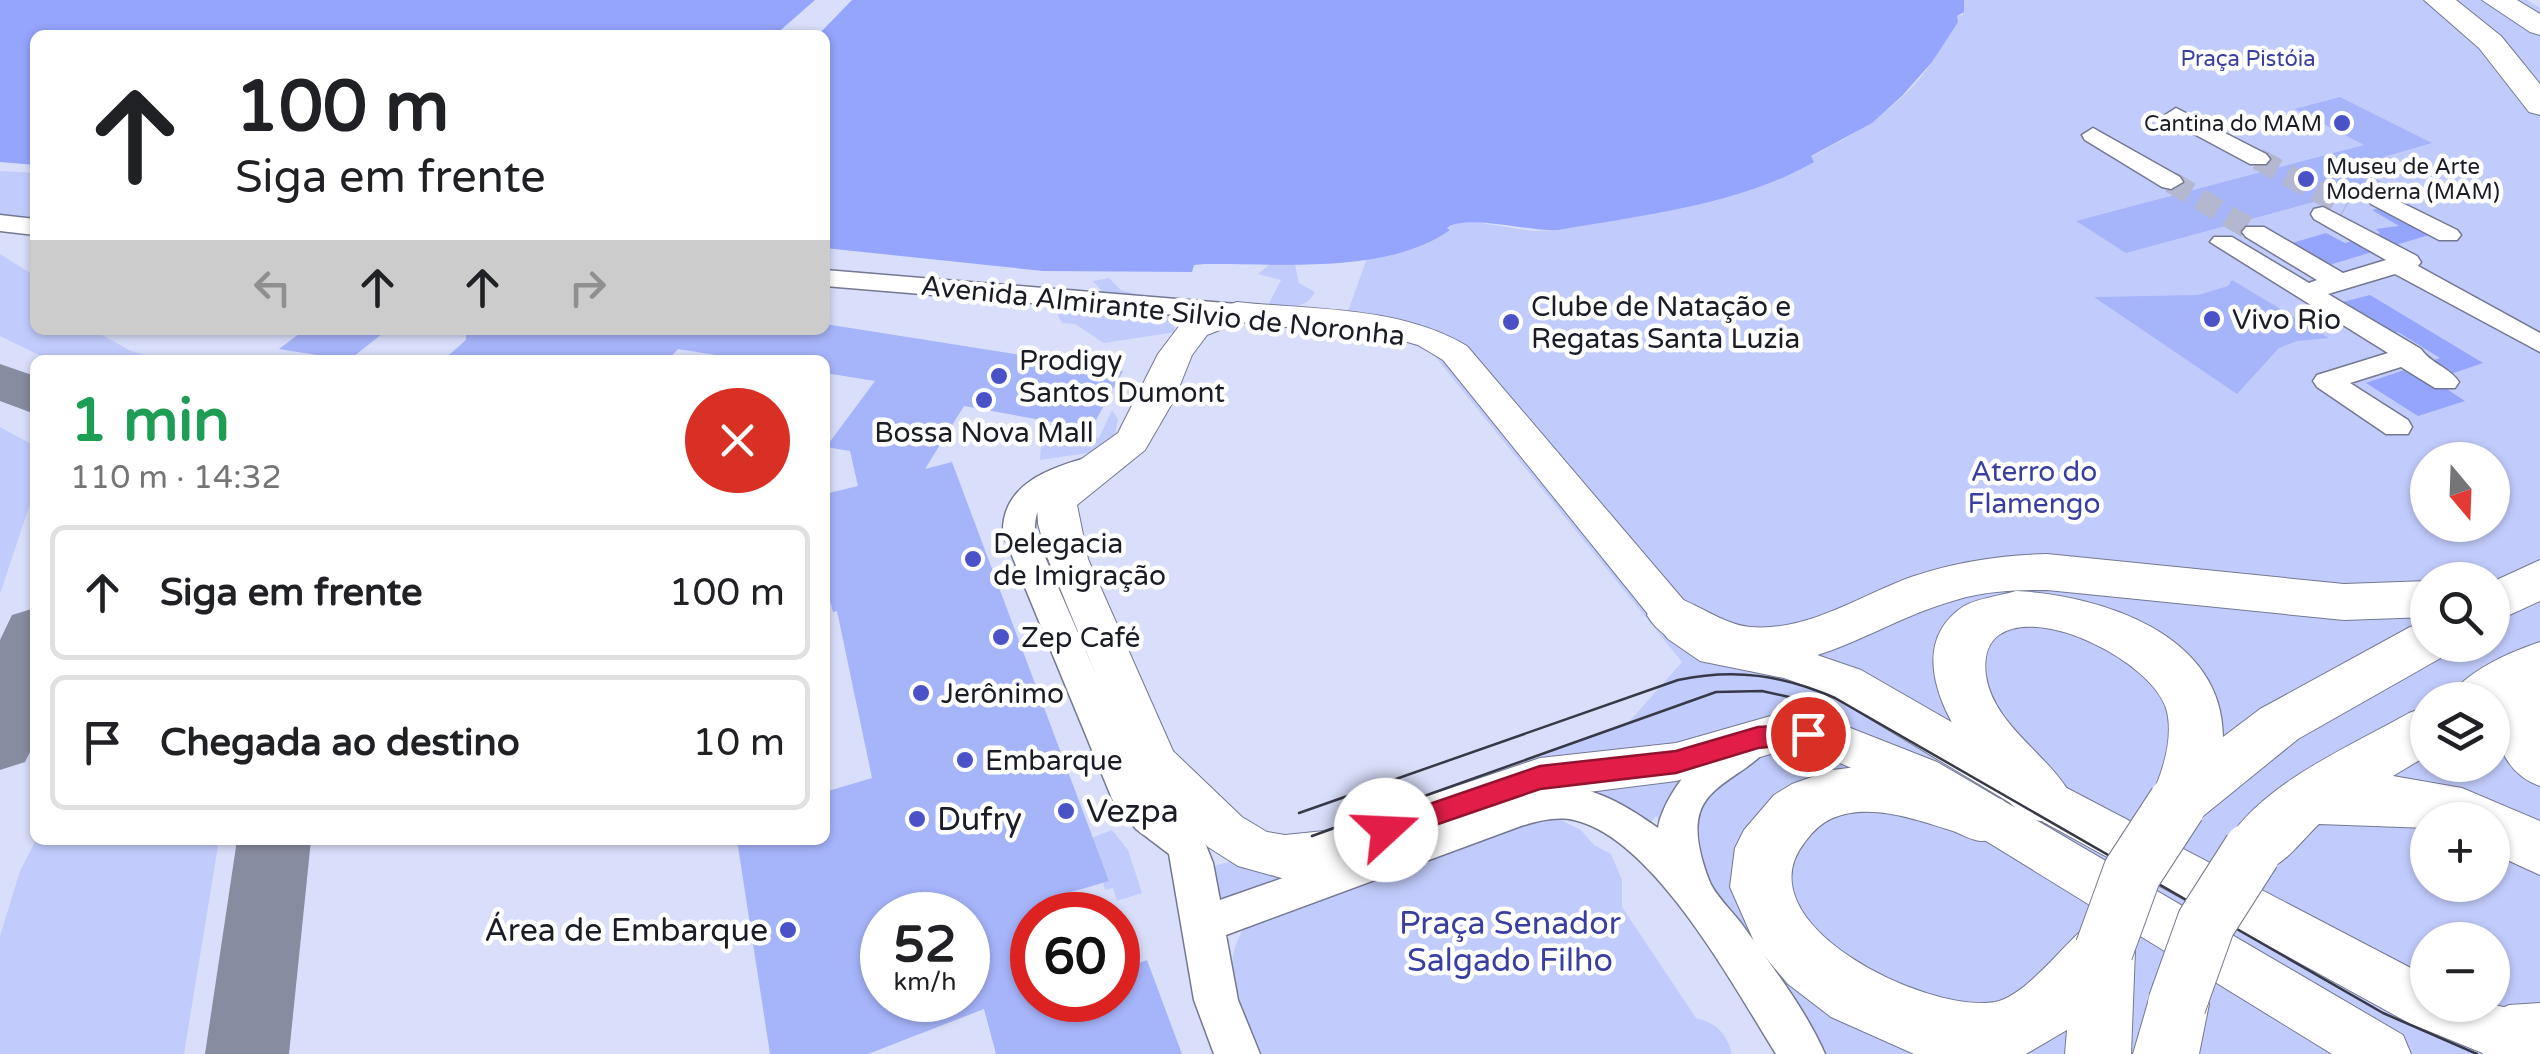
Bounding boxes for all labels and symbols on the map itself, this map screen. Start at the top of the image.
park label: Praça Pistóia [2180,46,2316,72]
place label: Cantina do MAM [2144,111,2322,137]
marker: Cantina do MAM [2331,112,2353,134]
place label: Museu de Arte Moderna (MAM) [2326,154,2500,205]
marker: Museu de Arte Moderna (MAM) [2295,168,2317,190]
street label: Avenida Almirante Silvio de Noronha [919,269,1407,353]
place label: Clube de Natação e Regatas Santa Luzia [1531,290,1800,356]
place label: Vivo Rio [2232,303,2341,337]
marker: Vivo Rio [2201,308,2223,330]
marker: Clube de Natação e Regatas Santa Luzia [1500,311,1522,333]
place label: Prodigy Santos Dumont [1019,344,1225,410]
marker: Prodigy Santos Dumont [988,365,1010,387]
marker: Bossa Nova Mall [973,389,995,411]
place label: Bossa Nova Mall [874,416,1094,450]
north arrow [2410,442,2510,542]
park label: Aterro do Flamengo [1968,455,2100,521]
place label: Delegacia de Imigração [993,527,1166,593]
marker: Delegacia de Imigração [962,548,984,570]
place label: Zep Café [1021,621,1140,655]
marker: Zep Café [990,626,1012,648]
place label: Jerônimo [941,677,1064,711]
marker: Jerônimo [910,682,932,704]
pin [1766,692,1851,777]
place label: Embarque [985,744,1123,778]
marker: Embarque [954,749,976,771]
position arrow [1334,778,1438,882]
place label: Vezpa [1086,793,1179,831]
marker: Vezpa [1055,800,1077,822]
place label: Dufry [937,801,1022,839]
marker: Dufry [906,808,928,830]
speed limit sign: 60 [1010,892,1140,1022]
park label: Praça Senador Salgado Filho [1399,905,1622,980]
place label: Área de Embarque [484,911,768,950]
marker: Área de Embarque [777,919,799,941]

